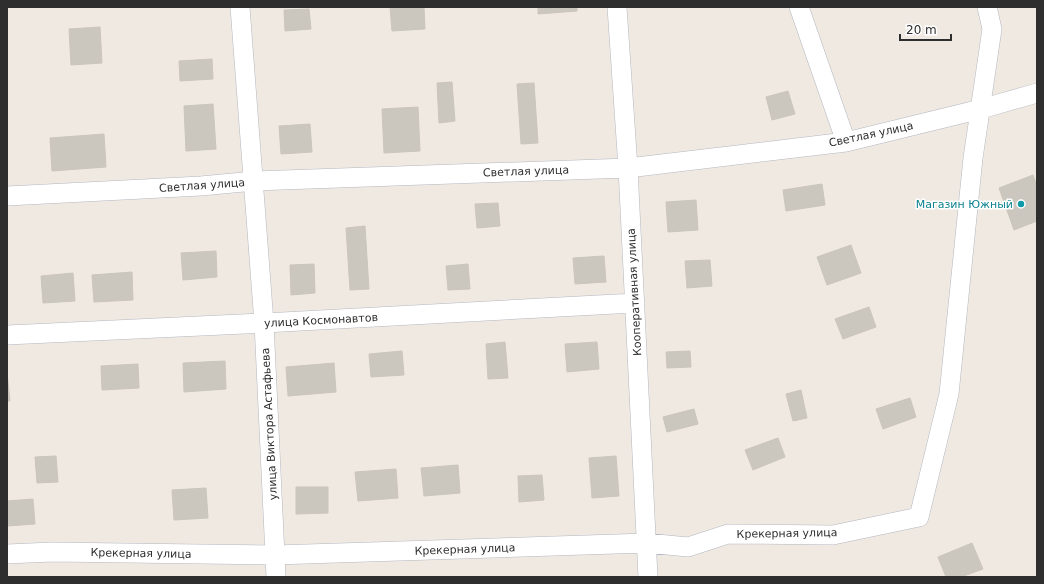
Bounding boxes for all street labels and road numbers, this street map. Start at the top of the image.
street label: Светлая улица [828,119,915,150]
street label: Светлая улица [483,164,569,179]
street label: Светлая улица [159,176,245,195]
street label: Кооперативная улица [625,228,644,356]
street label: улица Космонавтов [264,311,378,330]
street label: улица Виктора Астафьева [259,347,280,501]
street label: Крекерная улица [736,526,838,541]
street label: Крекерная улица [414,541,516,558]
street label: Крекерная улица [90,546,192,561]

